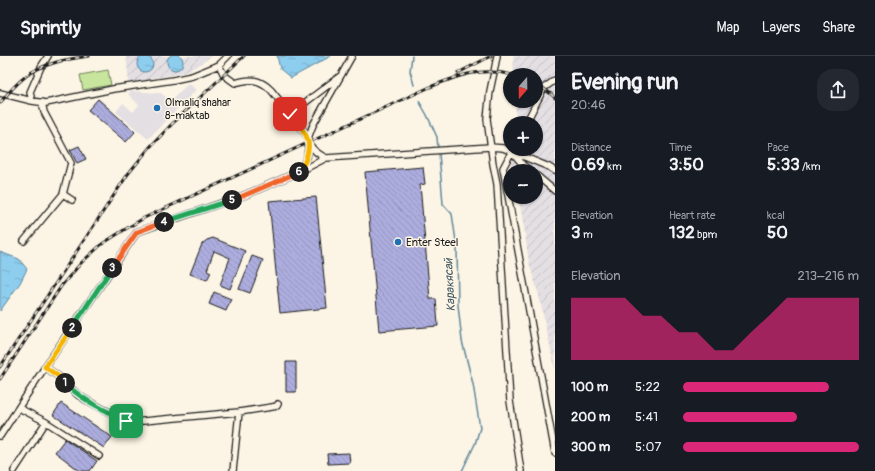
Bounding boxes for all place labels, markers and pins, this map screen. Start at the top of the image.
place label: Olmaliq shahar 8-maktab [165,96,231,122]
pin [273,97,307,131]
marker: Olmaliq shahar 8-maktab [152,103,162,113]
pin: 6 [289,162,309,182]
pin: 5 [222,190,242,210]
pin: 4 [154,212,174,232]
place label: Enter Steel [406,236,458,249]
marker: Enter Steel [393,237,403,247]
pin: 3 [102,258,122,278]
pin: 2 [62,318,82,338]
pin: 1 [55,373,75,393]
pin [109,404,143,438]

